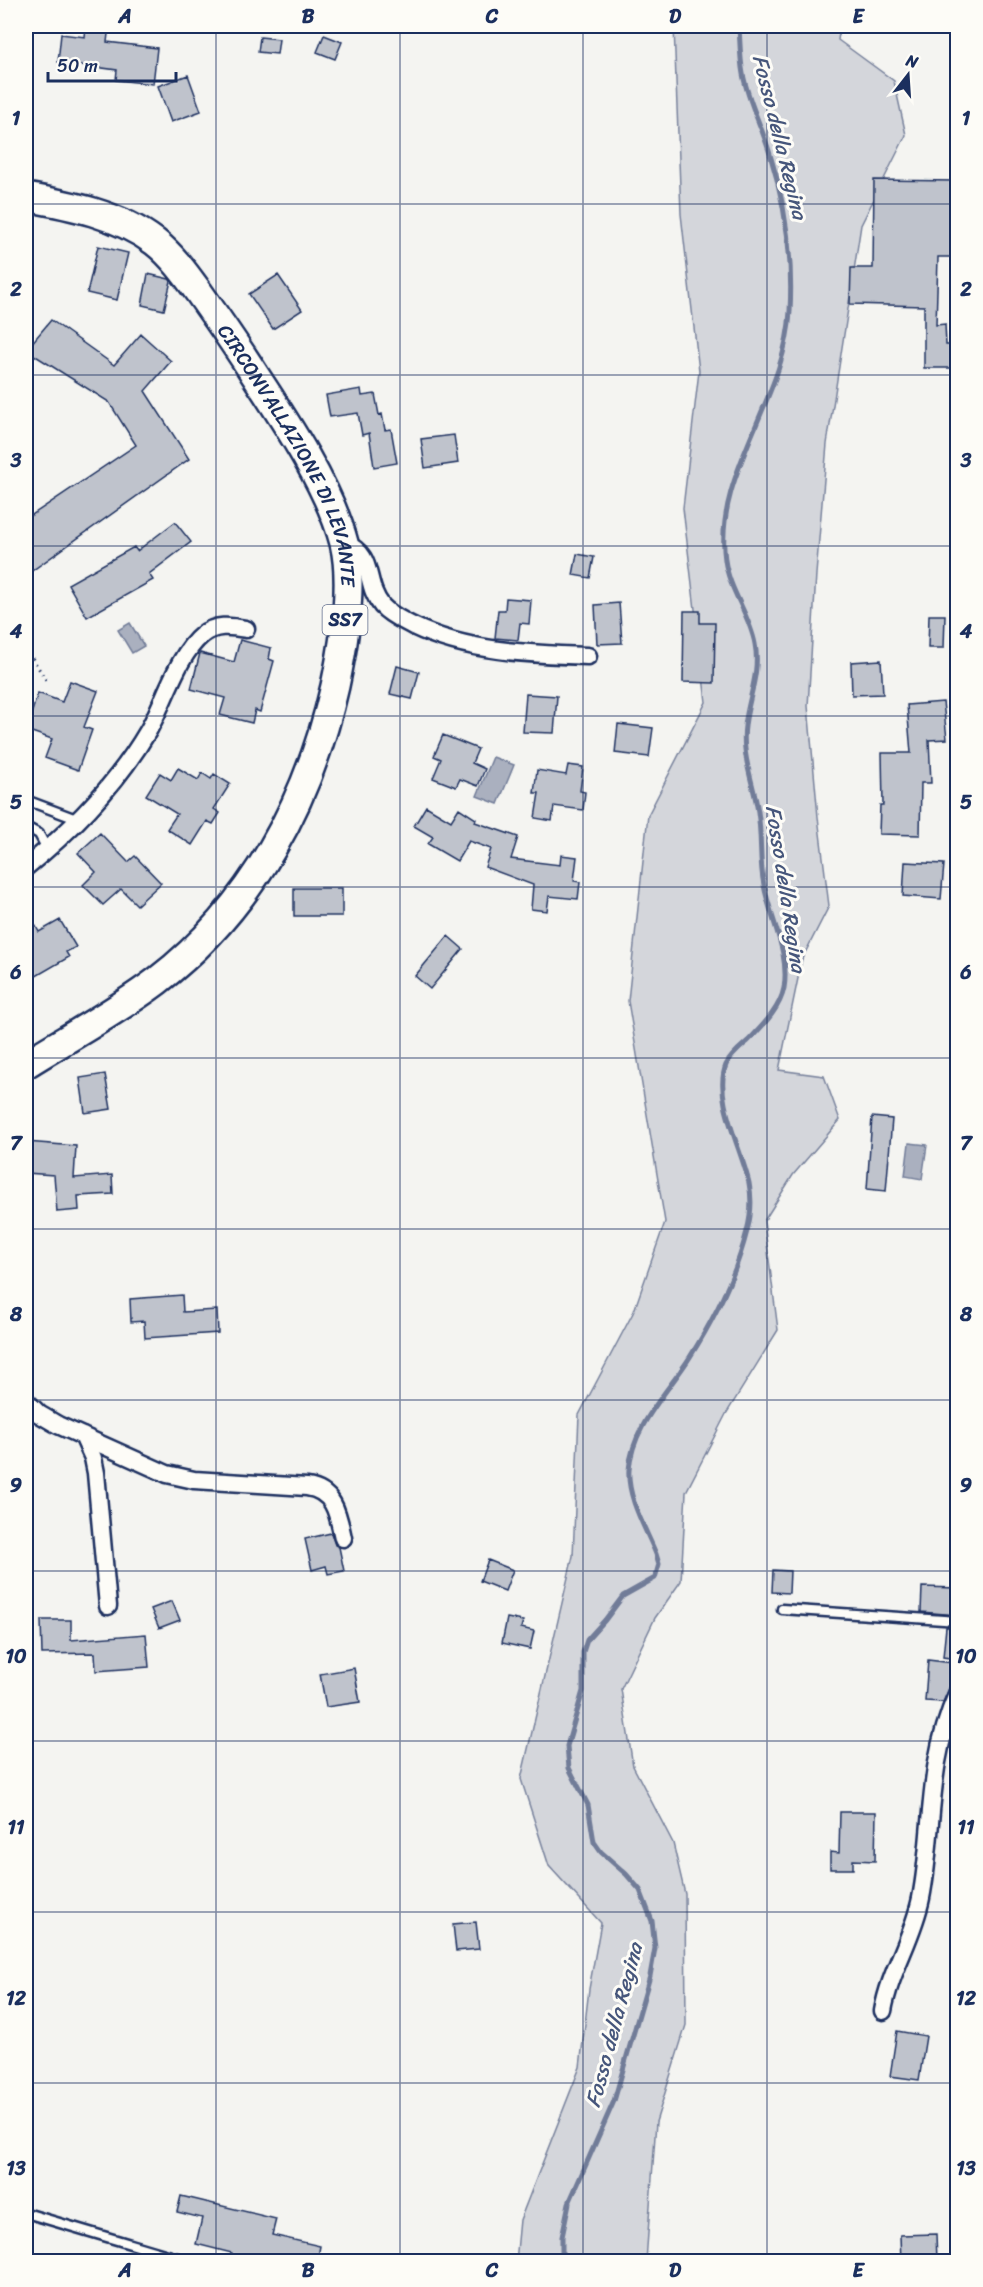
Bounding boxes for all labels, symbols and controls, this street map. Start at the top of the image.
text: A [117,0,132,34]
text: B [302,0,315,34]
text: C [485,0,499,34]
text: D [669,0,682,34]
text: E [852,0,865,34]
scale bar [48,45,176,83]
north arrow [878,45,938,105]
text: N [902,45,923,77]
text: 50 m [57,50,98,82]
water label: Fosso della Regina [741,51,819,225]
text: 1 [12,101,21,136]
text: 1 [962,101,971,136]
text: 2 [9,272,22,307]
text: 2 [959,272,972,307]
street label: CIRCONVALLAZIONE DI LEVANTE [208,317,365,589]
text: 3 [10,443,22,478]
text: 3 [960,443,972,478]
road number: SS7 [322,605,368,635]
text: 4 [9,614,23,649]
text: 4 [959,614,973,649]
text: 5 [10,785,22,820]
text: 5 [960,785,972,820]
water label: Fosso della Regina [754,803,818,977]
text: 6 [9,955,22,990]
text: 6 [959,955,972,990]
text: 7 [10,1126,23,1161]
text: 7 [960,1126,973,1161]
text: 8 [9,1297,23,1332]
text: 8 [959,1297,973,1332]
text: 9 [10,1468,22,1503]
text: 9 [960,1468,972,1503]
text: 10 [5,1639,27,1674]
text: 10 [955,1639,977,1674]
text: 11 [7,1810,25,1845]
text: 11 [957,1810,975,1845]
water label: Fosso della Regina [574,1937,655,2111]
text: 12 [6,1981,27,2016]
text: 12 [956,1981,977,2016]
text: 13 [6,2151,26,2186]
text: 13 [956,2151,976,2186]
text: A [117,2253,132,2287]
text: B [302,2253,315,2287]
text: C [485,2253,499,2287]
text: D [669,2253,682,2287]
text: E [852,2253,865,2287]

